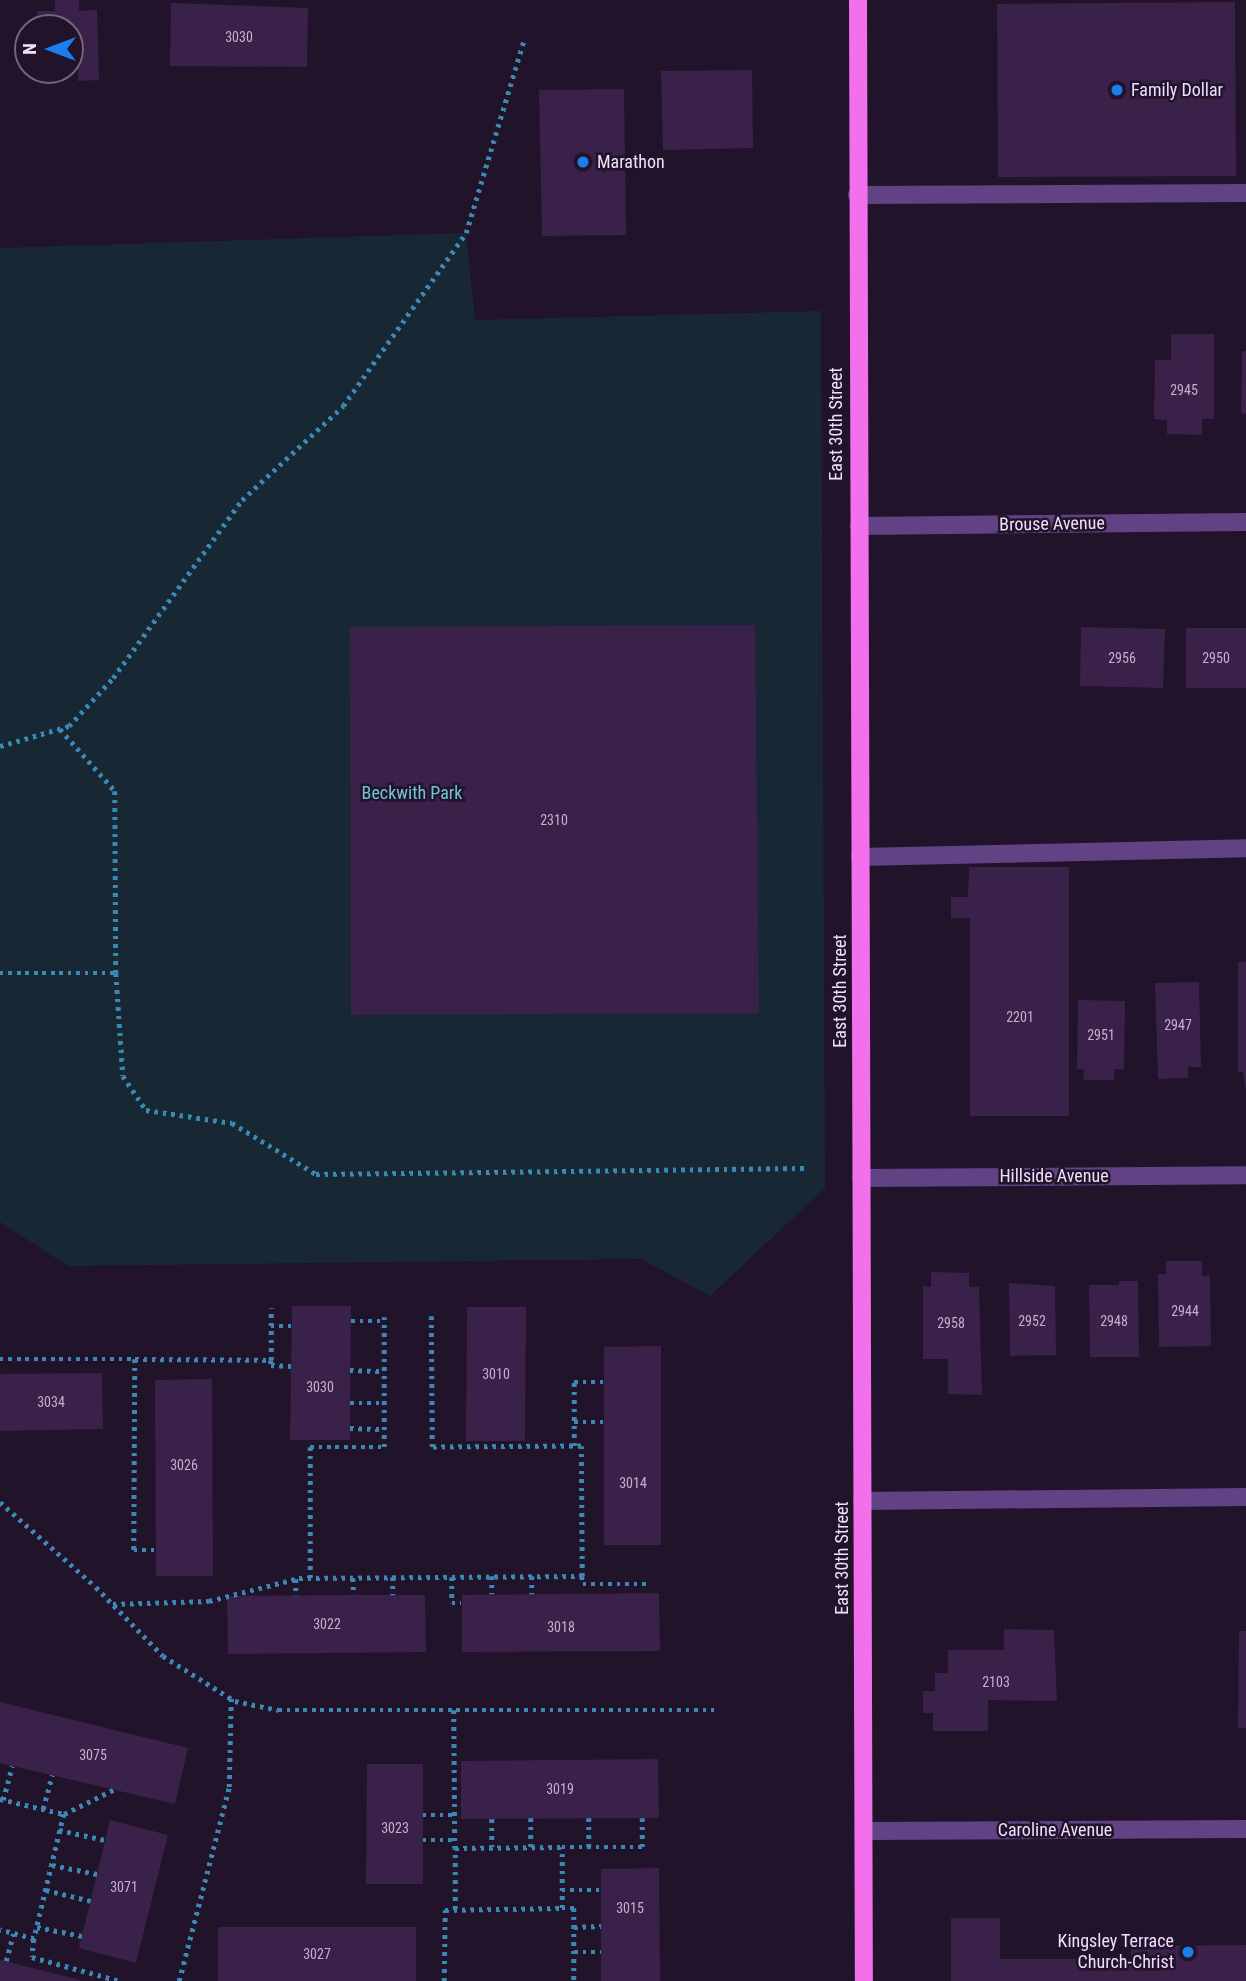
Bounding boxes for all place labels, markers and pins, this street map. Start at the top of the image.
place label: Family Dollar [1131,79,1223,101]
marker: Family Dollar [1109,82,1125,98]
place label: Marathon [597,151,665,173]
marker: Marathon [575,154,591,170]
place label: Kingsley Terrace Church-Christ [1057,1931,1174,1974]
marker: Kingsley Terrace Church-Christ [1180,1944,1196,1960]

